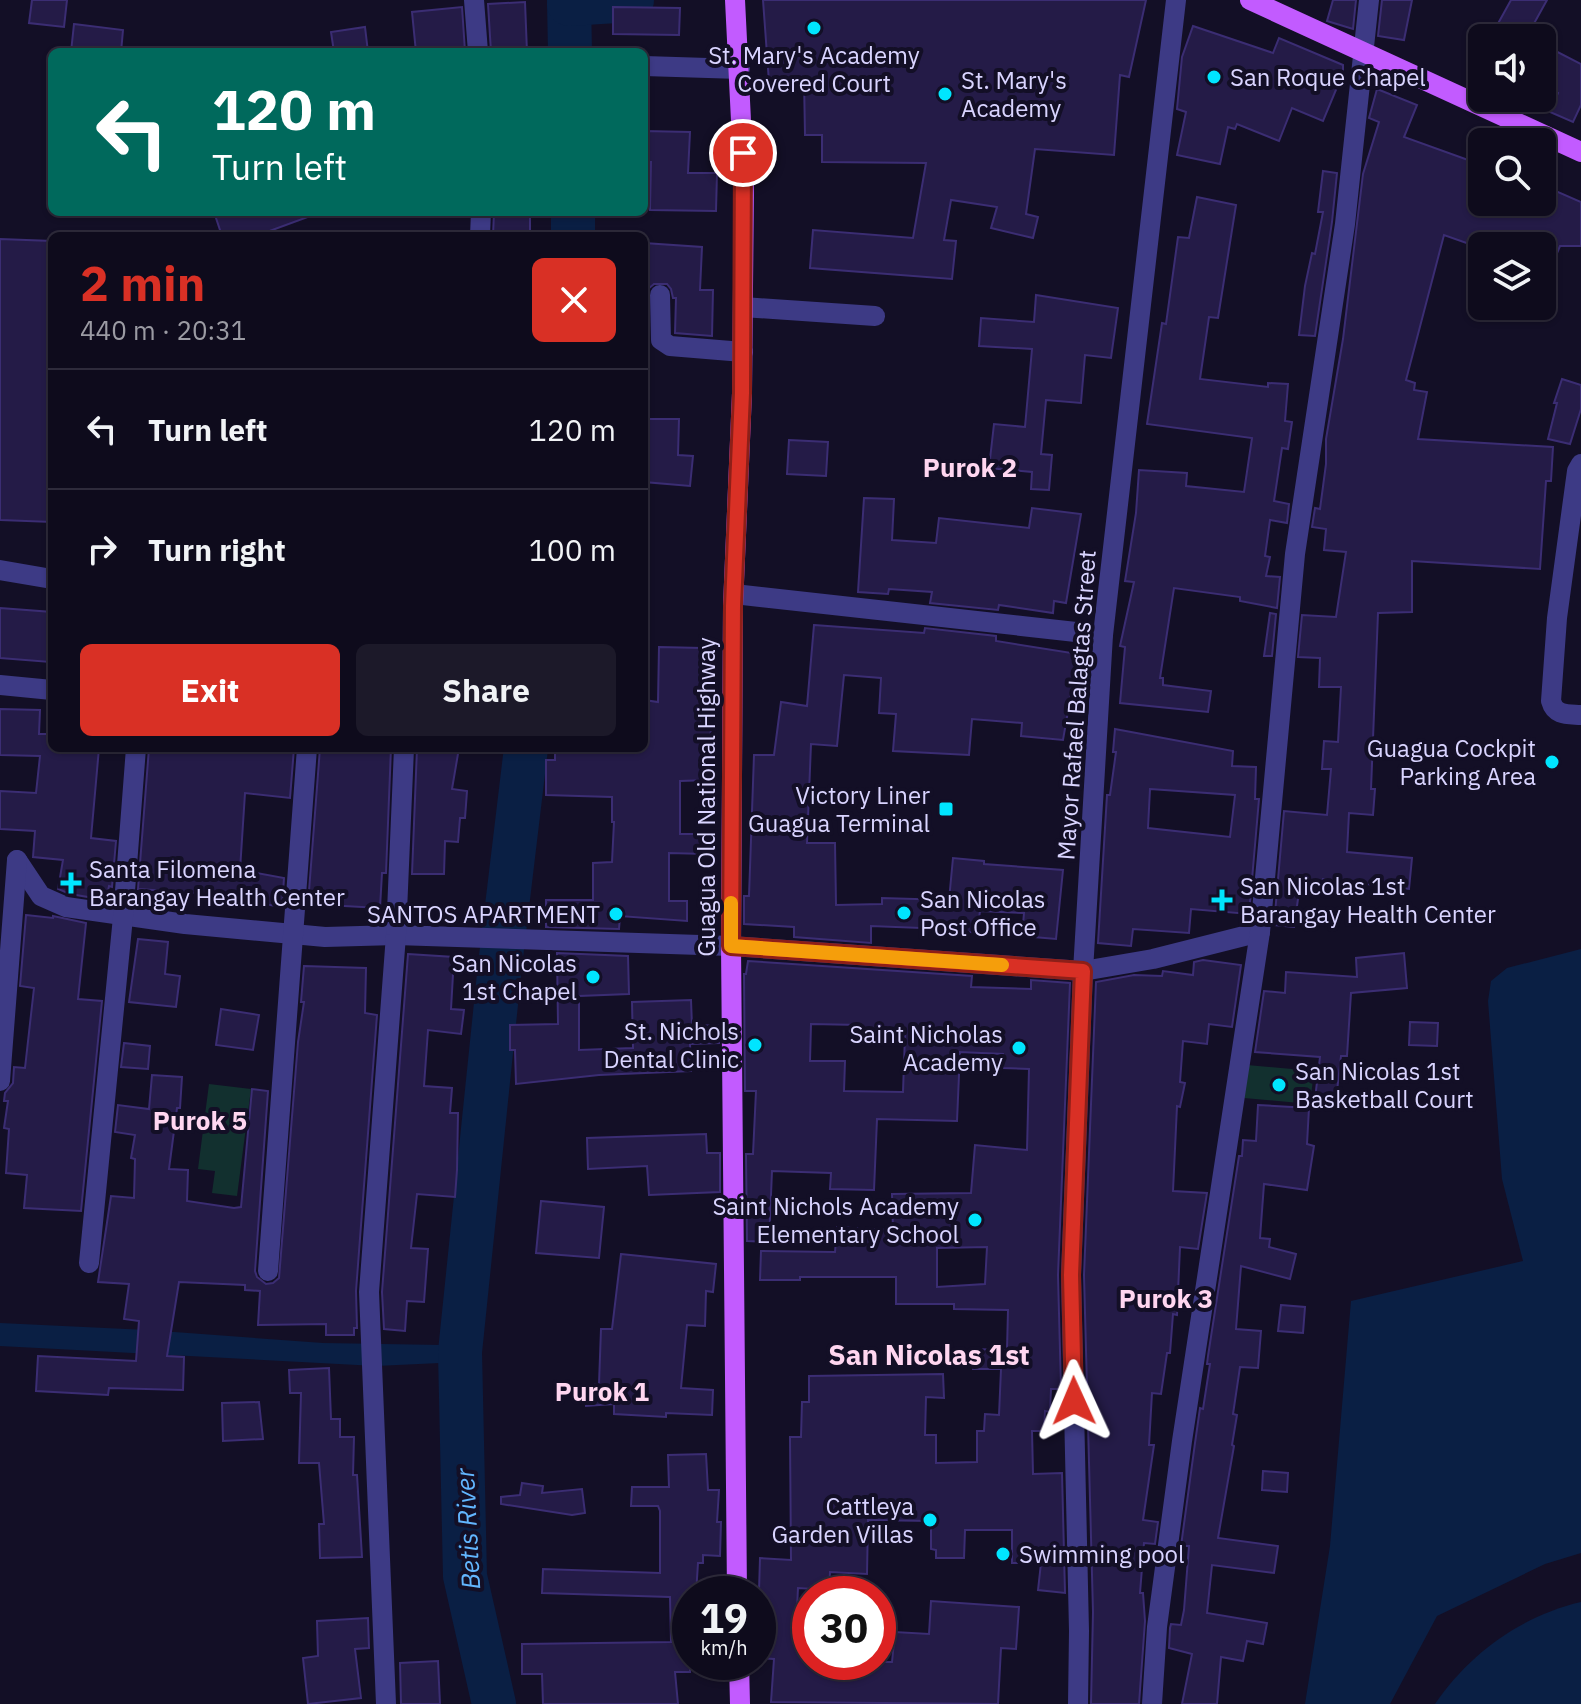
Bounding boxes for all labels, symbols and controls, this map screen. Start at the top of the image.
marker: St. Mary's Academy Covered Court [805,19,823,37]
map controls [1468,24,1556,320]
button: sound [1468,24,1556,112]
place label: St. Mary's Academy Covered Court [708,39,920,99]
place label: San Roque Chapel [1230,61,1426,93]
place label: St. Mary's Academy [961,64,1067,124]
marker: San Roque Chapel [1205,68,1223,86]
text: 120 m [212,73,376,145]
icon: left [80,80,184,184]
marker: St. Mary's Academy [936,85,954,103]
pin [709,119,777,187]
button: search [1468,128,1556,216]
icon: arrive [721,131,765,175]
text: Turn left [212,143,347,190]
button: layers [1468,232,1556,320]
text: 2 min [80,252,205,314]
button: close [532,258,616,342]
text: 440 m · 20:31 [80,313,246,347]
icon: left [80,407,124,451]
text: Turn left [148,410,267,449]
text: 120 m [529,410,616,449]
district label: Purok 2 [923,450,1017,484]
icon: right [80,527,124,571]
text: Turn right [148,530,286,569]
text: 100 m [529,530,616,569]
street label: Mayor Rafael Balagtas Street [1049,549,1103,861]
street label: Guagua Old National Highway [690,637,722,957]
button: Exit [80,644,340,736]
button: Share [356,644,616,736]
place label: Guagua Cockpit Parking Area [1367,732,1536,792]
marker: Guagua Cockpit Parking Area [1543,753,1561,771]
place label: Victory Liner Guagua Terminal [748,779,930,839]
marker: Victory Liner Guagua Terminal [937,800,955,818]
place label: Santa Filomena Barangay Health Center [89,853,345,913]
place label: San Nicolas 1st Barangay Health Center [1240,870,1496,930]
marker: Santa Filomena Barangay Health Center [60,872,82,894]
place label: San Nicolas Post Office [920,883,1045,943]
marker: San Nicolas 1st Barangay Health Center [1211,889,1233,911]
place label: SANTOS APARTMENT [367,898,600,930]
marker: San Nicolas Post Office [895,904,913,922]
marker: SANTOS APARTMENT [607,905,625,923]
place label: San Nicolas 1st Chapel [452,947,577,1007]
marker: San Nicolas 1st Chapel [584,968,602,986]
place label: St. Nichols Dental Clinic [604,1015,739,1075]
place label: Saint Nicholas Academy [849,1018,1003,1078]
marker: St. Nichols Dental Clinic [746,1036,764,1054]
marker: Saint Nicholas Academy [1010,1039,1028,1057]
place label: San Nicolas 1st Basketball Court [1295,1055,1474,1115]
marker: San Nicolas 1st Basketball Court [1270,1076,1288,1094]
district label: Purok 5 [153,1103,247,1137]
place label: Saint Nichols Academy Elementary School [712,1190,959,1250]
marker: Saint Nichols Academy Elementary School [966,1211,984,1229]
district label: Purok 3 [1119,1281,1213,1315]
district label: San Nicolas 1st [828,1336,1030,1373]
position arrow [1032,1359,1116,1443]
district label: Purok 1 [555,1374,650,1408]
water label: Betis River [447,1466,487,1590]
place label: Cattleya Garden Villas [771,1490,914,1550]
marker: Cattleya Garden Villas [921,1511,939,1529]
place label: Swimming pool [1019,1538,1185,1570]
marker: Swimming pool [994,1545,1012,1563]
speed limit sign: 30 [792,1576,896,1680]
text: 19 [700,1592,748,1644]
text: km/h [700,1634,748,1661]

